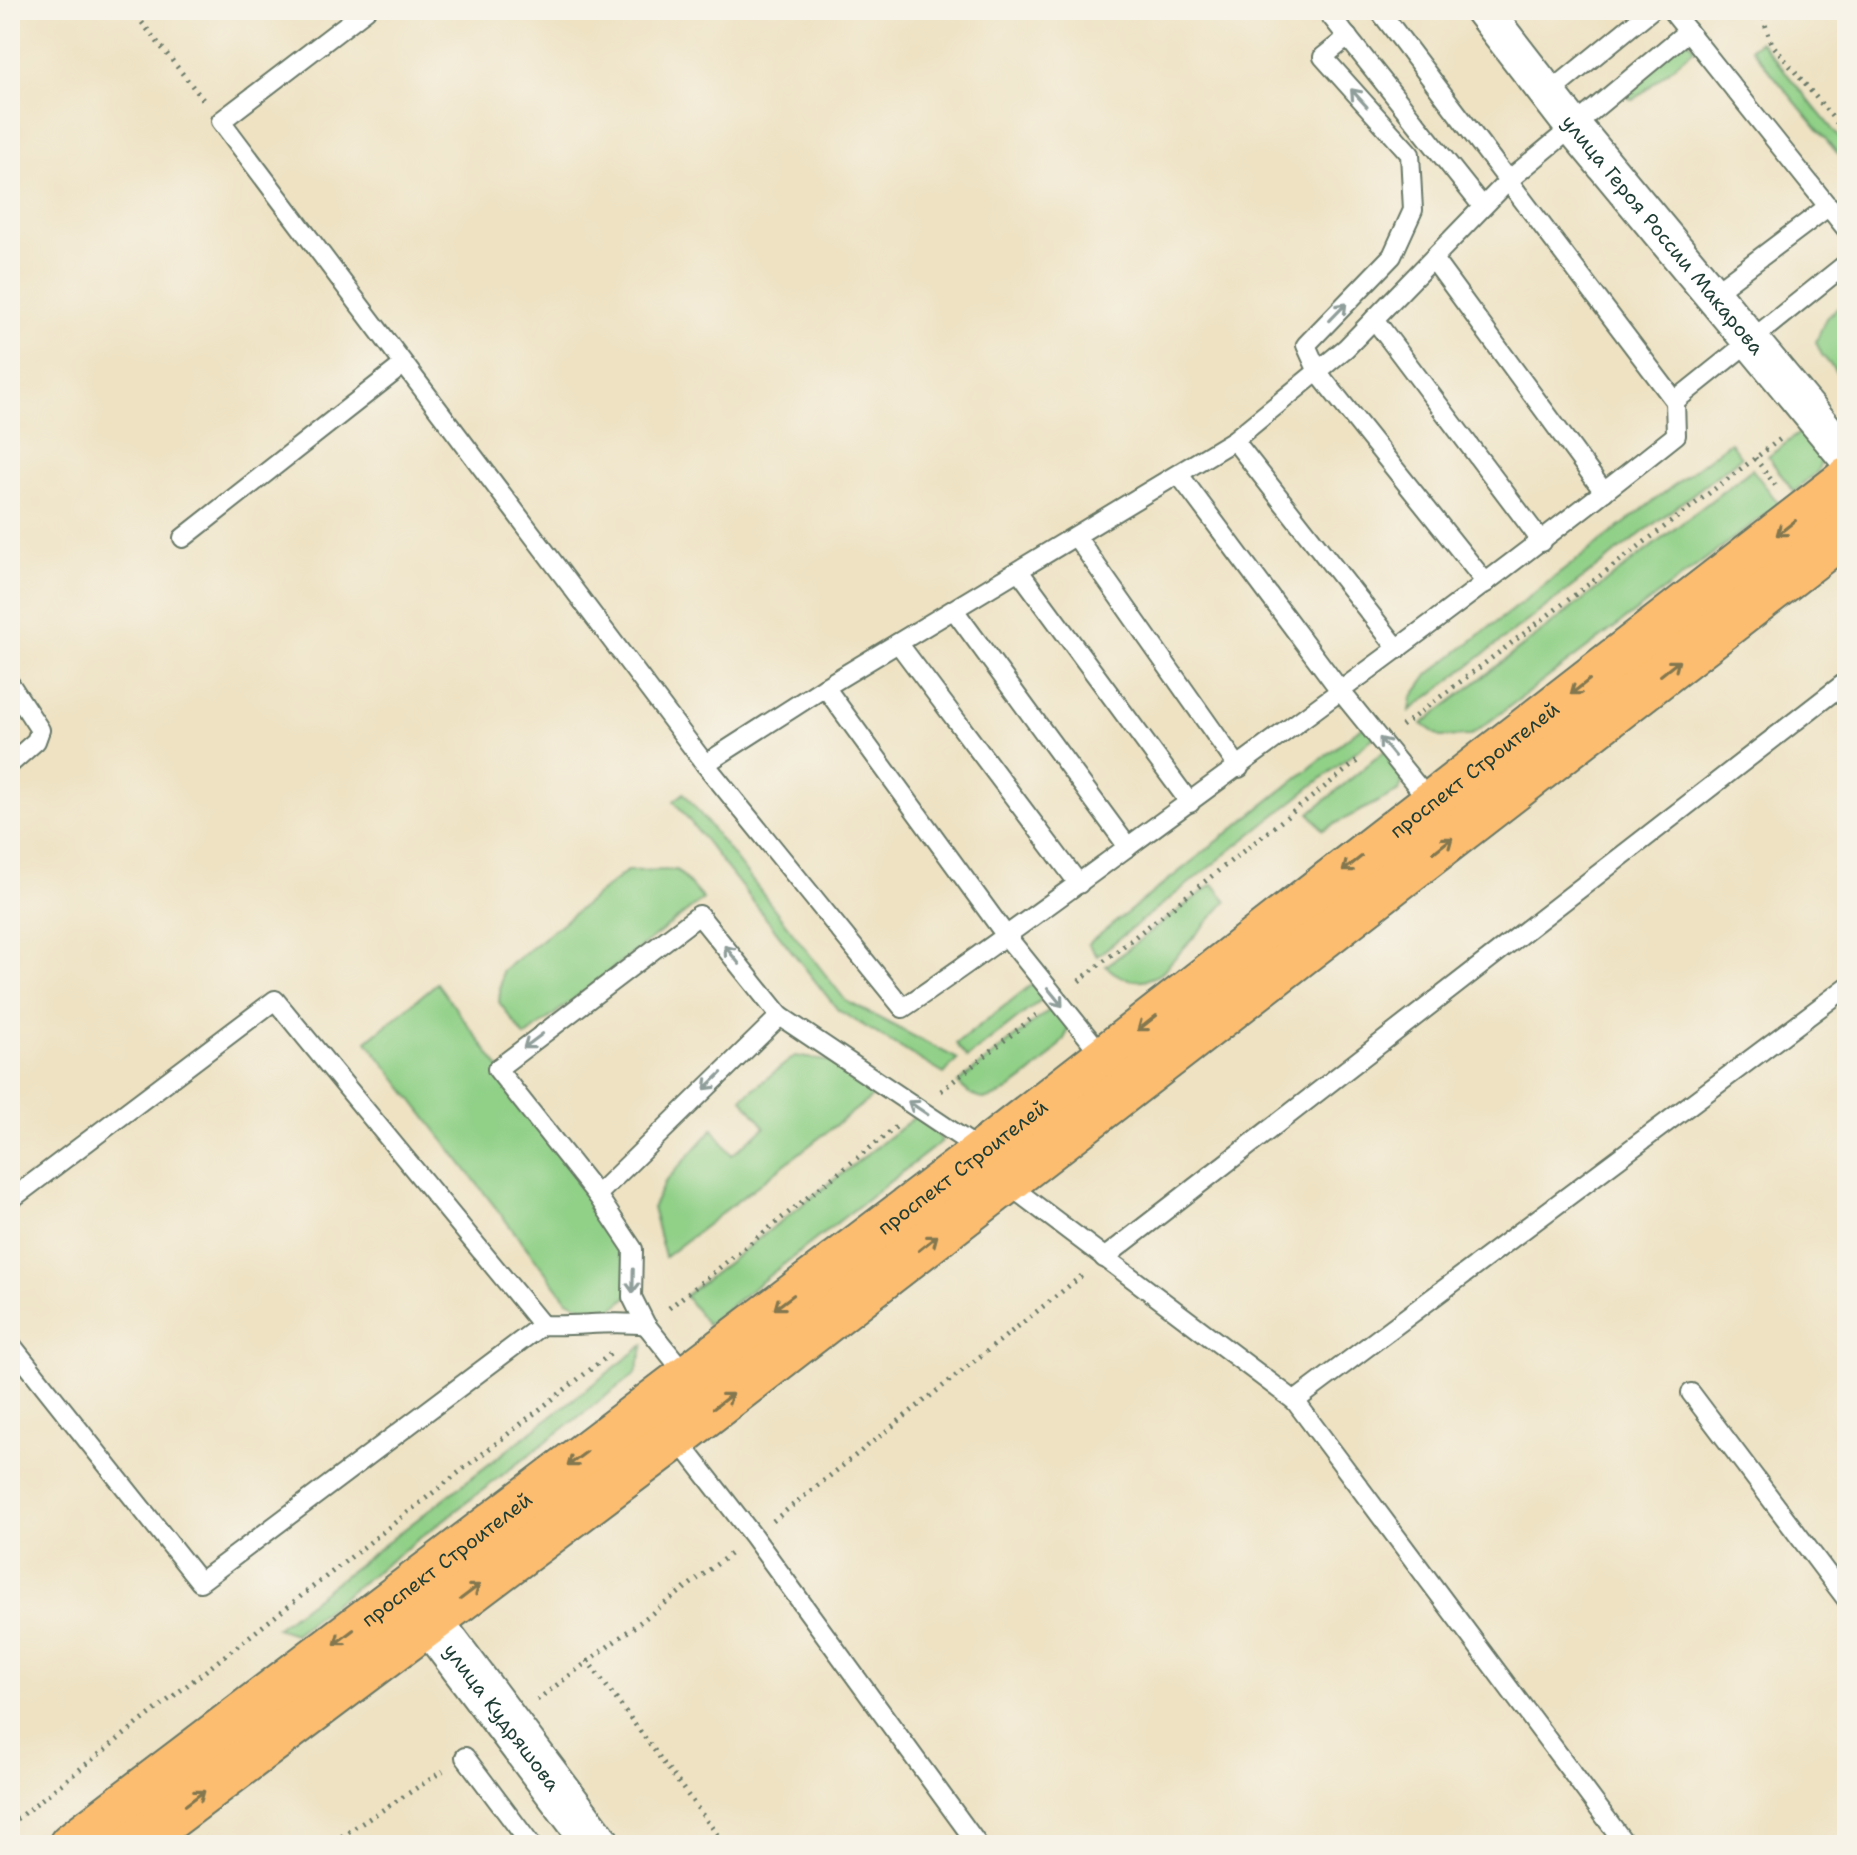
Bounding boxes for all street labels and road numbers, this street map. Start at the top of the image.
street label: улица Героя России Макарова [1556,110,1770,361]
street label: проспект Строителей [1384,696,1564,844]
street label: проспект Строителей [872,1094,1053,1241]
street label: проспект Строителей [356,1486,537,1633]
street label: улица Кудряшова [438,1638,566,1797]

